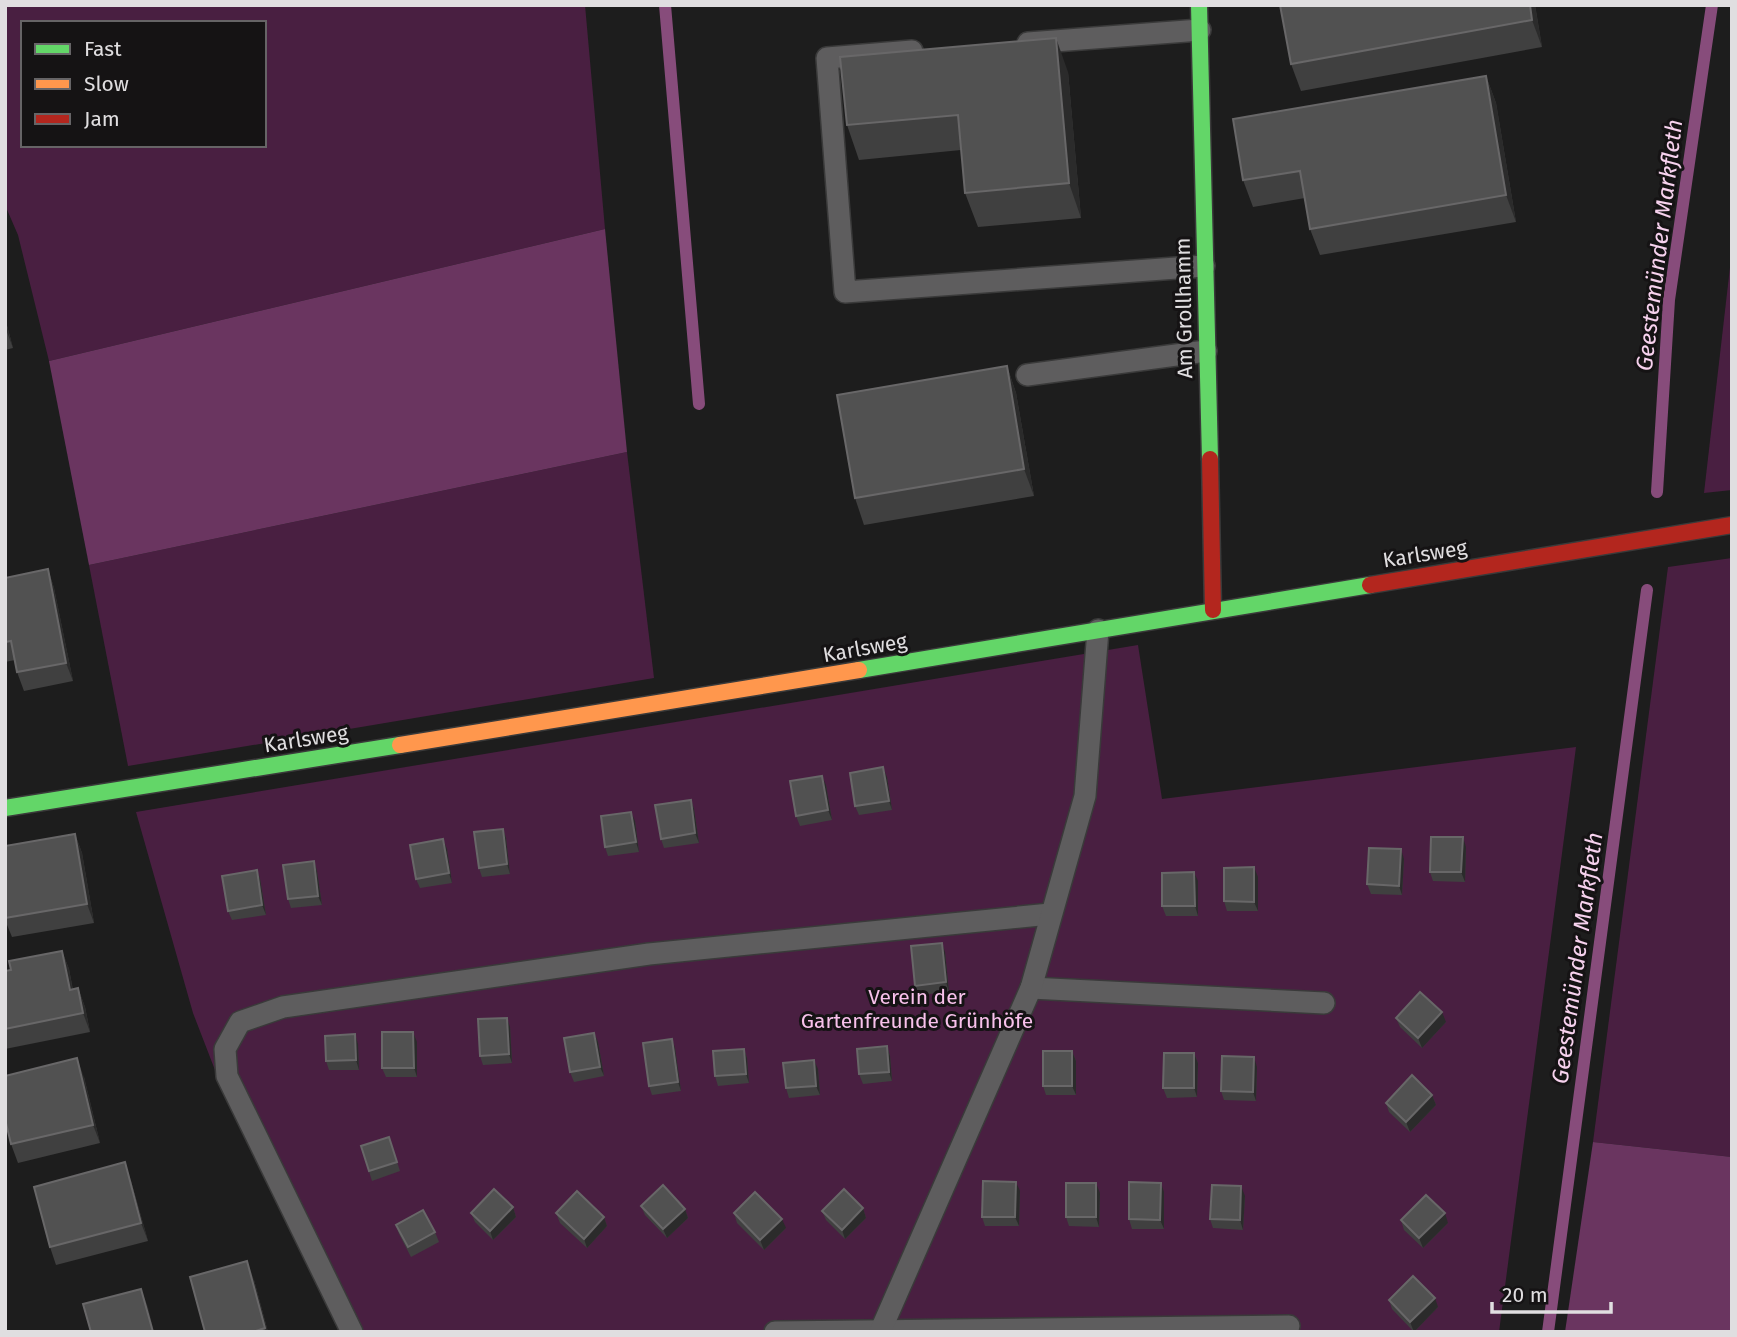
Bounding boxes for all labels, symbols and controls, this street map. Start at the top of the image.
legend [21,21,266,147]
text: Fast [84,36,122,62]
text: Slow [84,71,129,97]
text: Jam [84,106,120,132]
water label: Geestemünder Markfleth [1630,117,1688,373]
street label: Am Grollhamm [1170,237,1198,379]
street label: Karlsweg [1381,535,1469,573]
street label: Karlsweg [821,628,909,668]
street label: Karlsweg [262,720,350,758]
water label: Geestemünder Markfleth [1545,831,1609,1085]
park label: Verein der Gartenfreunde Grünhöfe [801,984,1033,1034]
scale bar [1492,1270,1611,1314]
text: 20 m [1502,1282,1548,1308]

